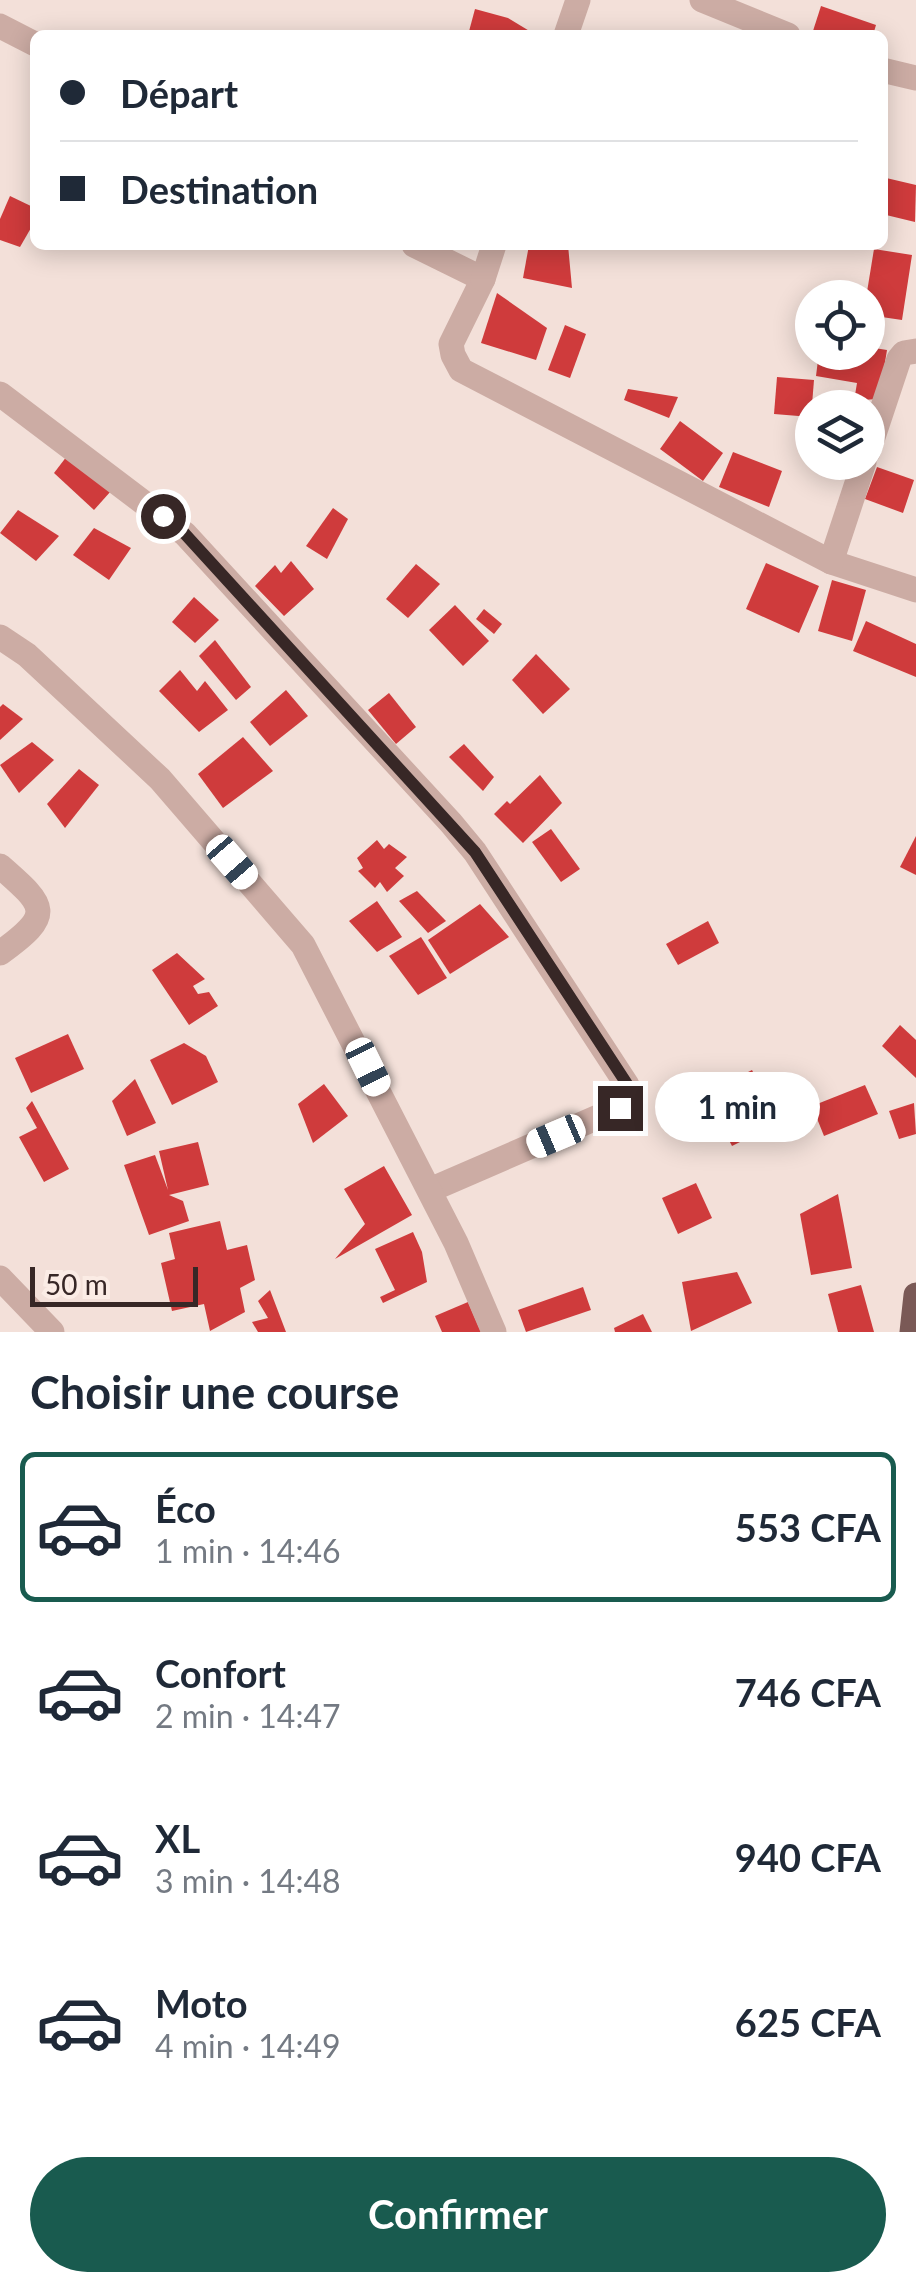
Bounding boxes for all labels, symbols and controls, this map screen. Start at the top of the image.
text: Départ [120,70,238,116]
text: Destination [120,166,318,212]
map controls [795,280,885,480]
button: locate [795,280,885,370]
button: layers [795,390,885,480]
route start [141,494,186,539]
car [201,830,263,894]
car [341,1033,395,1101]
callout: 1 min [655,1073,820,1143]
route end [598,1086,643,1131]
text: 1 min [698,1087,777,1126]
car [523,1110,589,1162]
scale bar [30,1262,198,1306]
text: 50 m [45,1267,108,1301]
text: Choisir une course [30,1365,399,1419]
icon: car [35,1482,125,1572]
text: Éco [155,1485,216,1531]
text: 553 CFA [735,1504,881,1550]
text: 1 min · 14:46 [155,1531,341,1570]
icon: car [35,1647,125,1737]
text: Confort [155,1650,286,1696]
text: 746 CFA [735,1669,881,1715]
text: 2 min · 14:47 [155,1696,341,1735]
icon: car [35,1812,125,1902]
text: XL [155,1815,200,1861]
text: 940 CFA [735,1834,881,1880]
text: 3 min · 14:48 [155,1861,341,1900]
icon: car [35,1977,125,2067]
text: Moto [155,1980,248,2026]
text: 625 CFA [735,1999,881,2045]
text: 4 min · 14:49 [155,2026,341,2065]
button: Confirmer [30,2157,886,2272]

